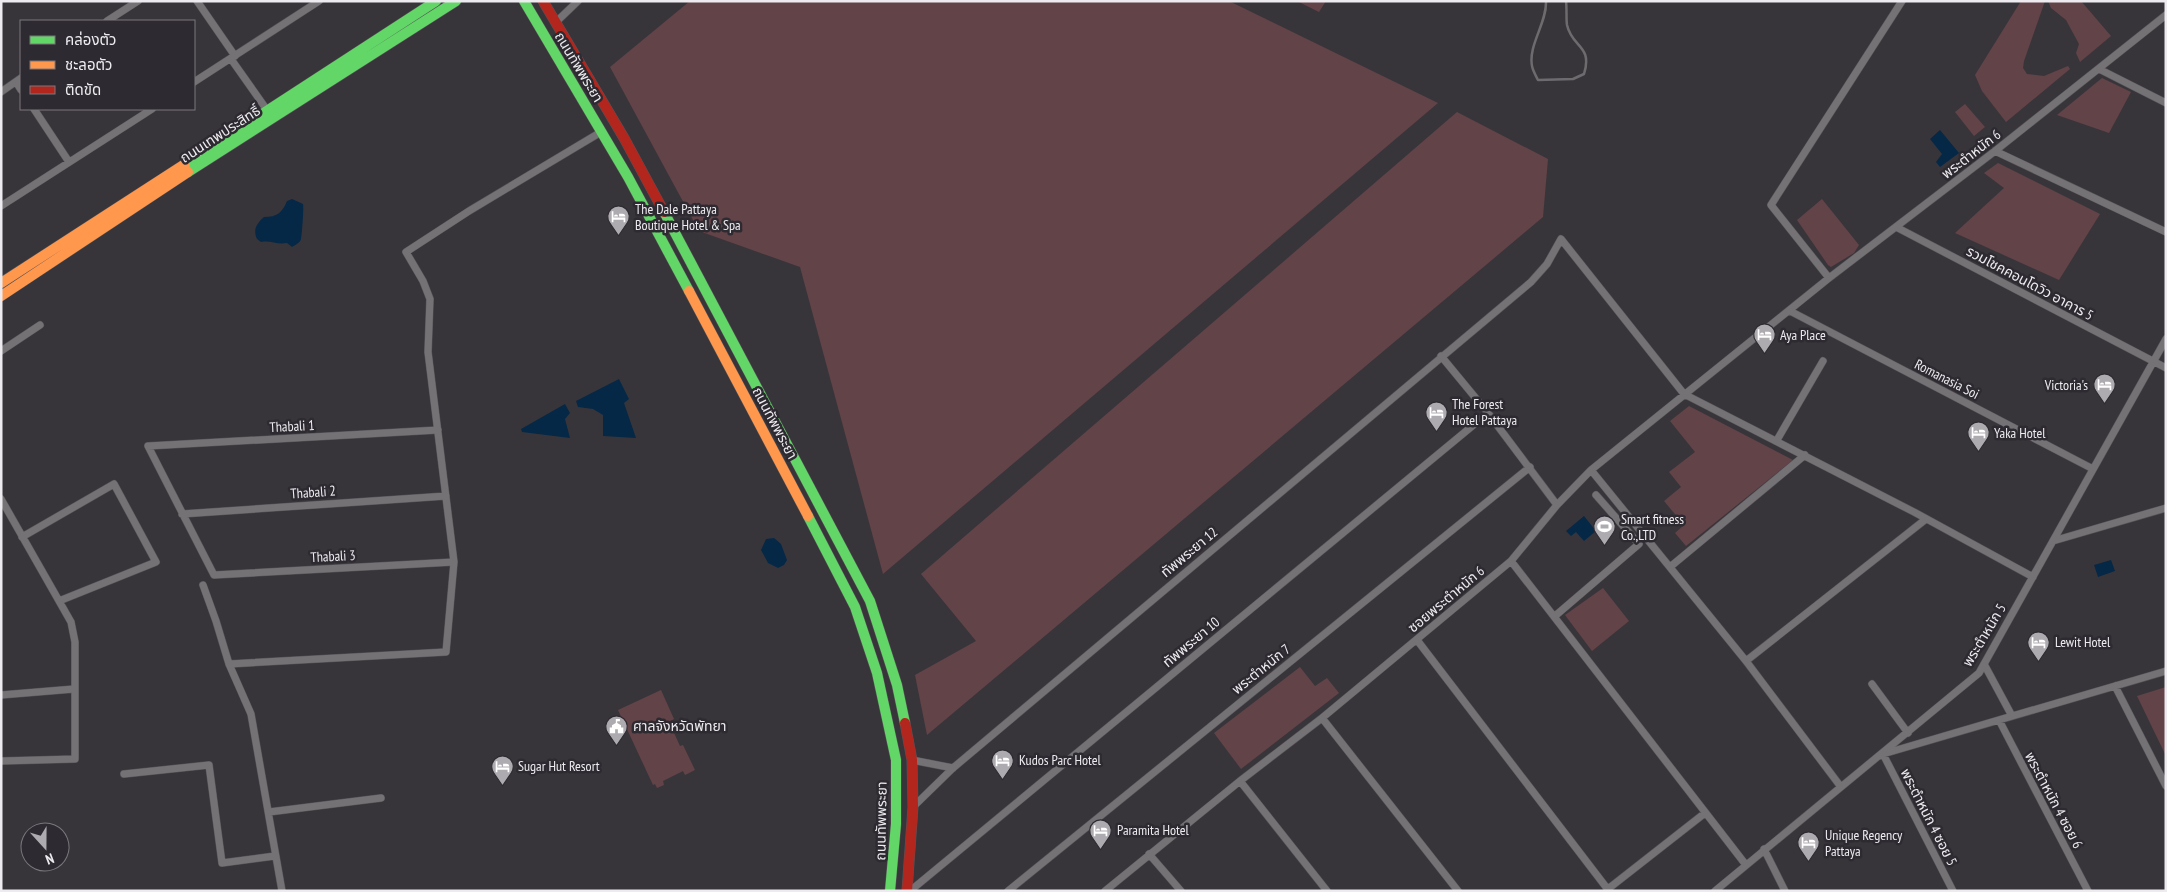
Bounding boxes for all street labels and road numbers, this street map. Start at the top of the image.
street label: ถนนทัพพระยา [551,28,607,106]
street label: ถนนเทพประสิทธิ์ [176,101,264,167]
street label: พระตำหนัก 6 [1938,125,2004,183]
street label: รวมโชคคอนโดวิว อาคาร 5 [1963,242,2097,324]
street label: Romanasia Soi [1912,355,1982,403]
street label: ถนนทัพพระยา [748,384,802,462]
street label: Thabali 1 [269,416,315,436]
street label: Thabali 2 [290,481,336,503]
street label: ทัพพระยา 12 [1157,523,1221,581]
street label: Thabali 3 [310,546,356,566]
street label: ซอยพระตำหนัก 6 [1404,562,1488,636]
street label: พระตำหนัก 5 [1958,600,2010,670]
street label: ทัพพระยา 10 [1159,613,1223,671]
street label: พระตำหนัก 7 [1228,640,1294,698]
street label: พระตำหนัก 4 ซอย 6 [2021,749,2087,851]
street label: พระตำหนัก 4 ซอย 5 [1897,765,1961,869]
street label: ถนนทัพพระยา [871,781,891,861]

